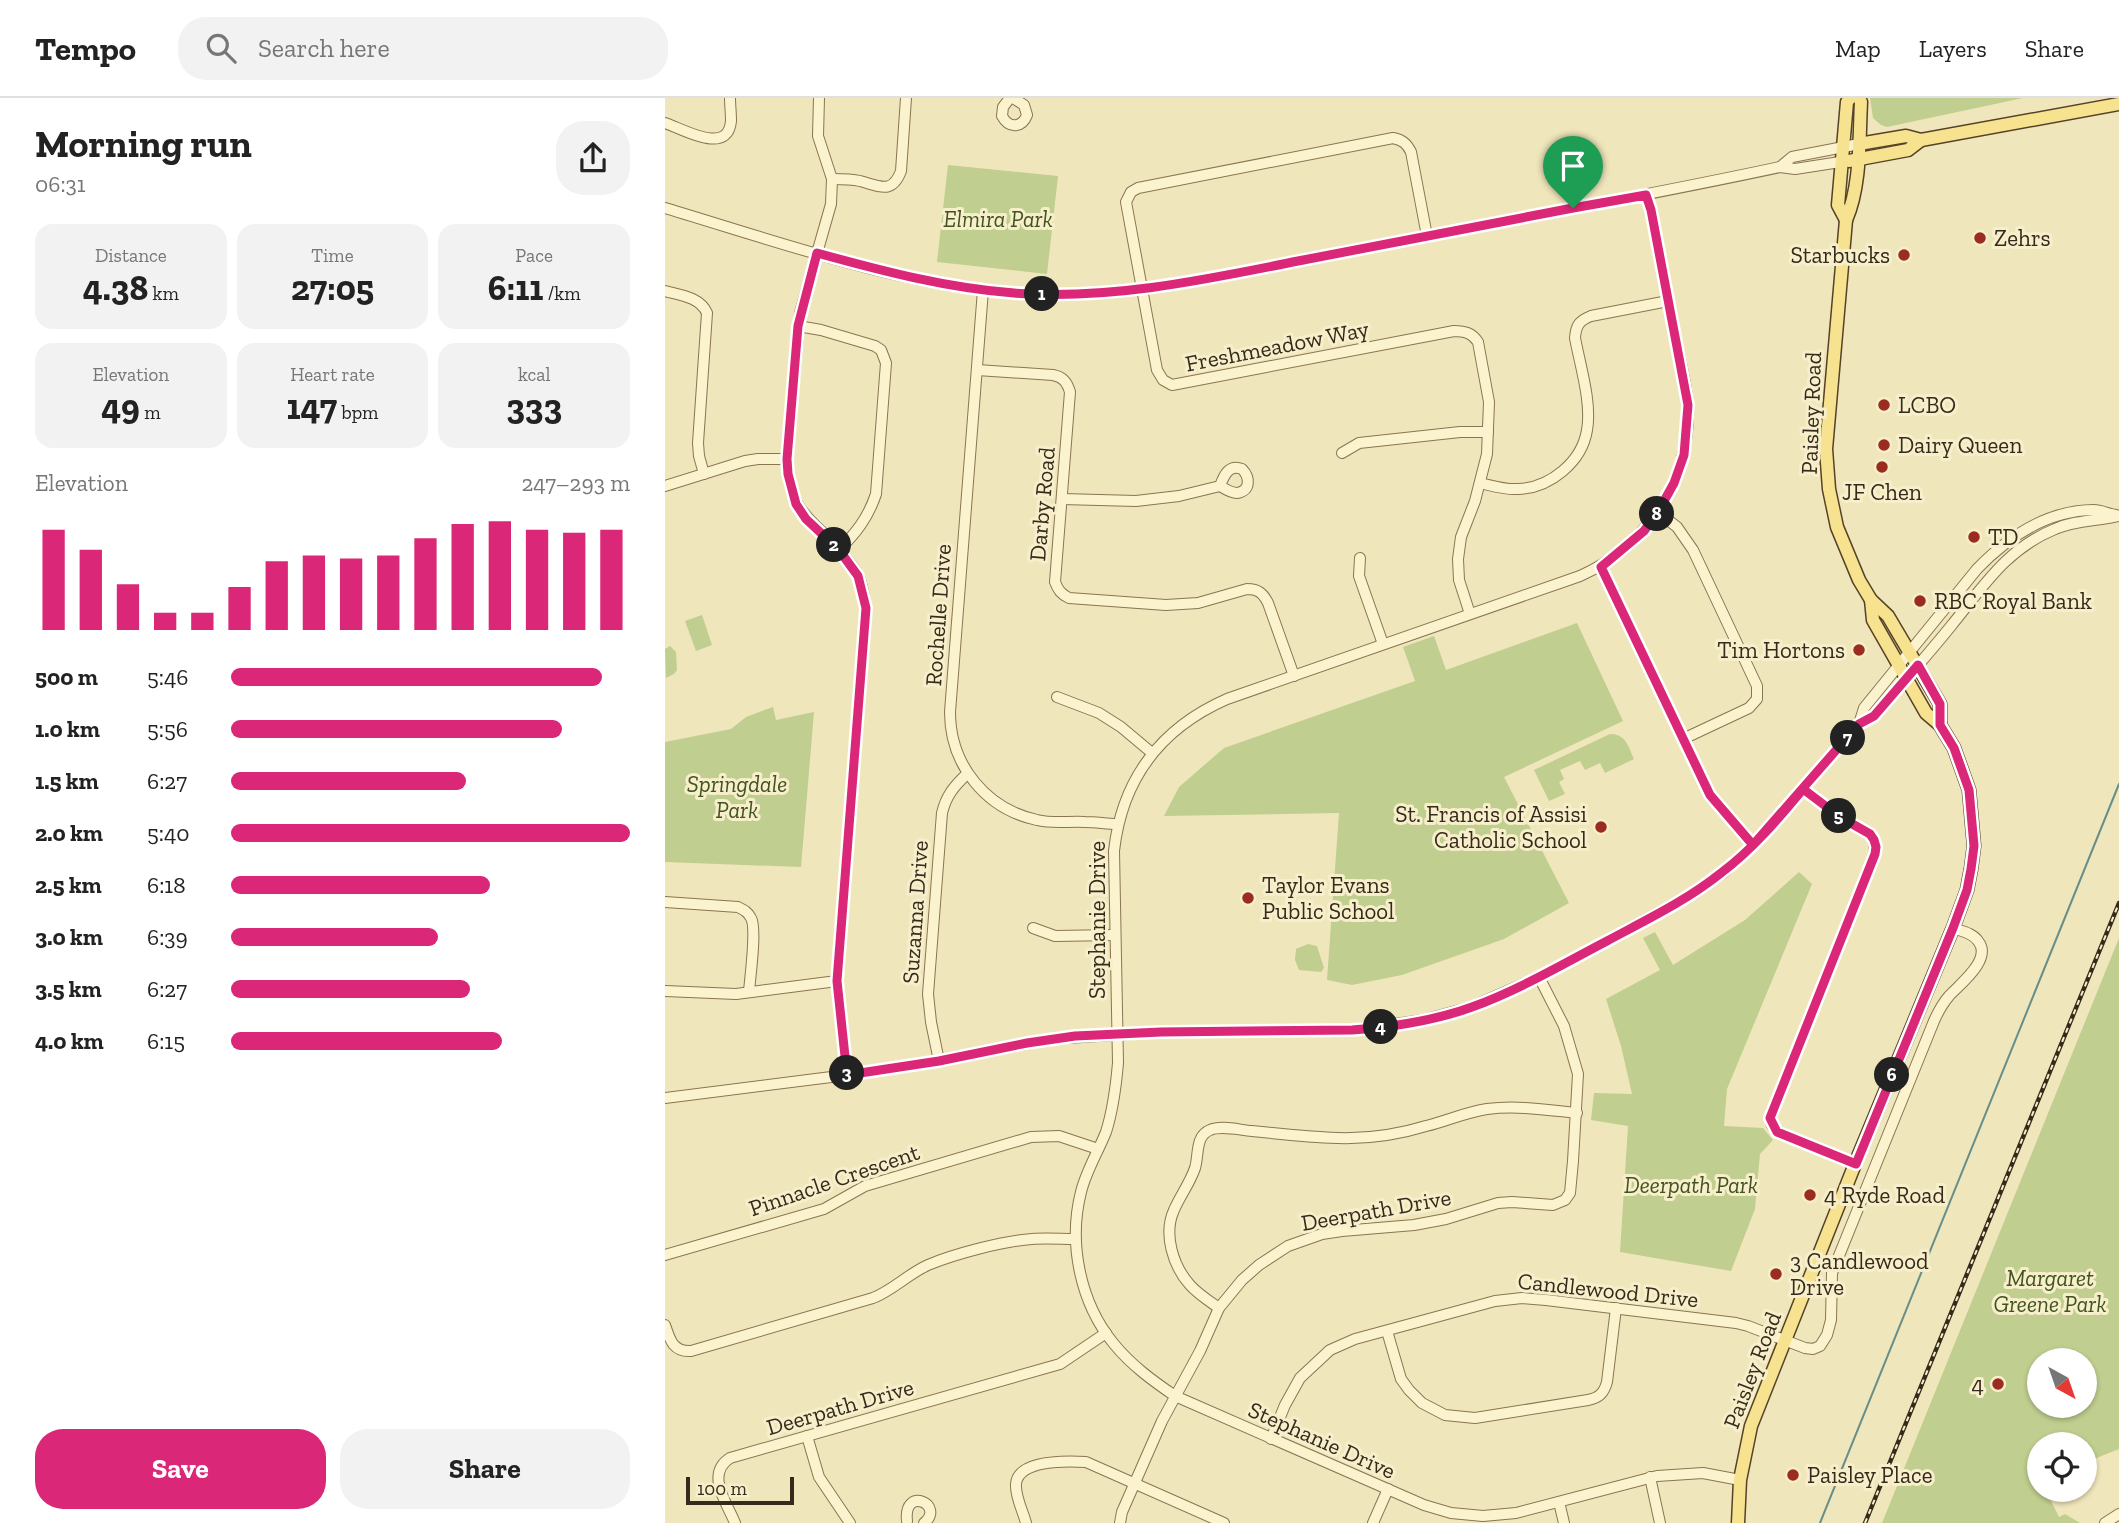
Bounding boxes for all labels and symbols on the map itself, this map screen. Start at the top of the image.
pin [1543,136,1603,208]
park label: Elmira Park [943,205,1053,233]
place label: Zehrs [1994,224,2051,252]
marker: Zehrs [1972,230,1988,246]
place label: Starbucks [1791,241,1890,269]
marker: Starbucks [1896,247,1912,263]
pin: 1 [1025,276,1059,312]
street label: Freshmeadow Way [1183,314,1372,378]
street label: Paisley Road [1795,351,1827,475]
place label: LCBO [1898,391,1956,419]
marker: LCBO [1876,397,1892,413]
place label: Dairy Queen [1898,431,2022,459]
marker: Dairy Queen [1876,437,1892,453]
street label: Darby Road [1023,445,1061,562]
marker: JF Chen [1874,459,1890,475]
place label: JF Chen [1842,478,1922,506]
pin: 8 [1639,496,1675,532]
place label: TD [1988,523,2018,551]
pin: 2 [817,528,851,562]
marker: TD [1966,529,1982,545]
street label: Rochelle Drive [919,543,957,687]
place label: RBC Royal Bank [1934,587,2092,615]
marker: RBC Royal Bank [1912,593,1928,609]
place label: Tim Hortons [1717,636,1845,664]
marker: Tim Hortons [1851,642,1867,658]
pin: 7 [1831,720,1865,756]
park label: Springdale Park [687,770,787,824]
pin: 5 [1821,798,1857,834]
place label: St. Francis of Assisi Catholic School [1395,800,1587,854]
marker: St. Francis of Assisi Catholic School [1593,819,1609,835]
street label: Suzanna Drive [896,839,934,985]
street label: Stephanie Drive [1083,841,1111,999]
place label: Taylor Evans Public School [1262,871,1394,925]
marker: Taylor Evans Public School [1240,890,1256,906]
pin: 4 [1363,1010,1399,1044]
pin: 3 [829,1056,865,1090]
pin: 6 [1875,1058,1909,1093]
street label: Pinnacle Crescent [745,1138,923,1222]
park label: Deerpath Park [1624,1171,1758,1199]
place label: 4 Ryde Road [1824,1181,1945,1209]
street label: Deerpath Drive [1299,1183,1453,1237]
marker: 4 Ryde Road [1802,1187,1818,1203]
place label: 3 Candlewood Drive [1790,1247,1929,1301]
park label: Margaret Greene Park [1994,1264,2106,1318]
marker: 3 Candlewood Drive [1768,1266,1784,1282]
street label: Candlewood Drive [1516,1267,1700,1313]
street label: Paisley Road [1717,1307,1787,1432]
north arrow [2027,1348,2097,1418]
place label: 4 [1972,1370,1984,1398]
street label: Deerpath Drive [763,1373,917,1441]
marker: 4 [1990,1376,2006,1392]
street label: Stephanie Drive [1244,1395,1400,1485]
place label: Paisley Place [1807,1461,1933,1489]
marker: Paisley Place [1785,1467,1801,1483]
scale bar [686,1474,795,1506]

